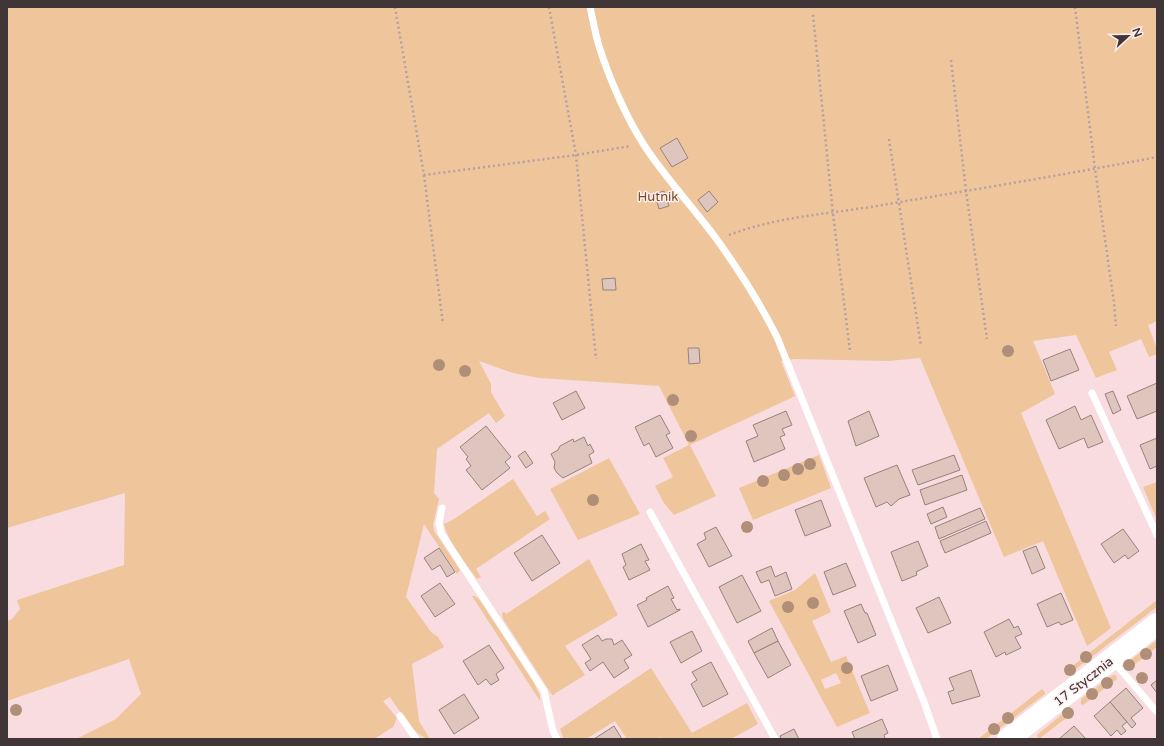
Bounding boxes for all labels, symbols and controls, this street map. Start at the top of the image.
north arrow [1108,16,1148,56]
text: N [1129,26,1144,39]
park label: Hutnik [638,189,678,205]
street label: 17 Stycznia [1051,654,1117,710]

